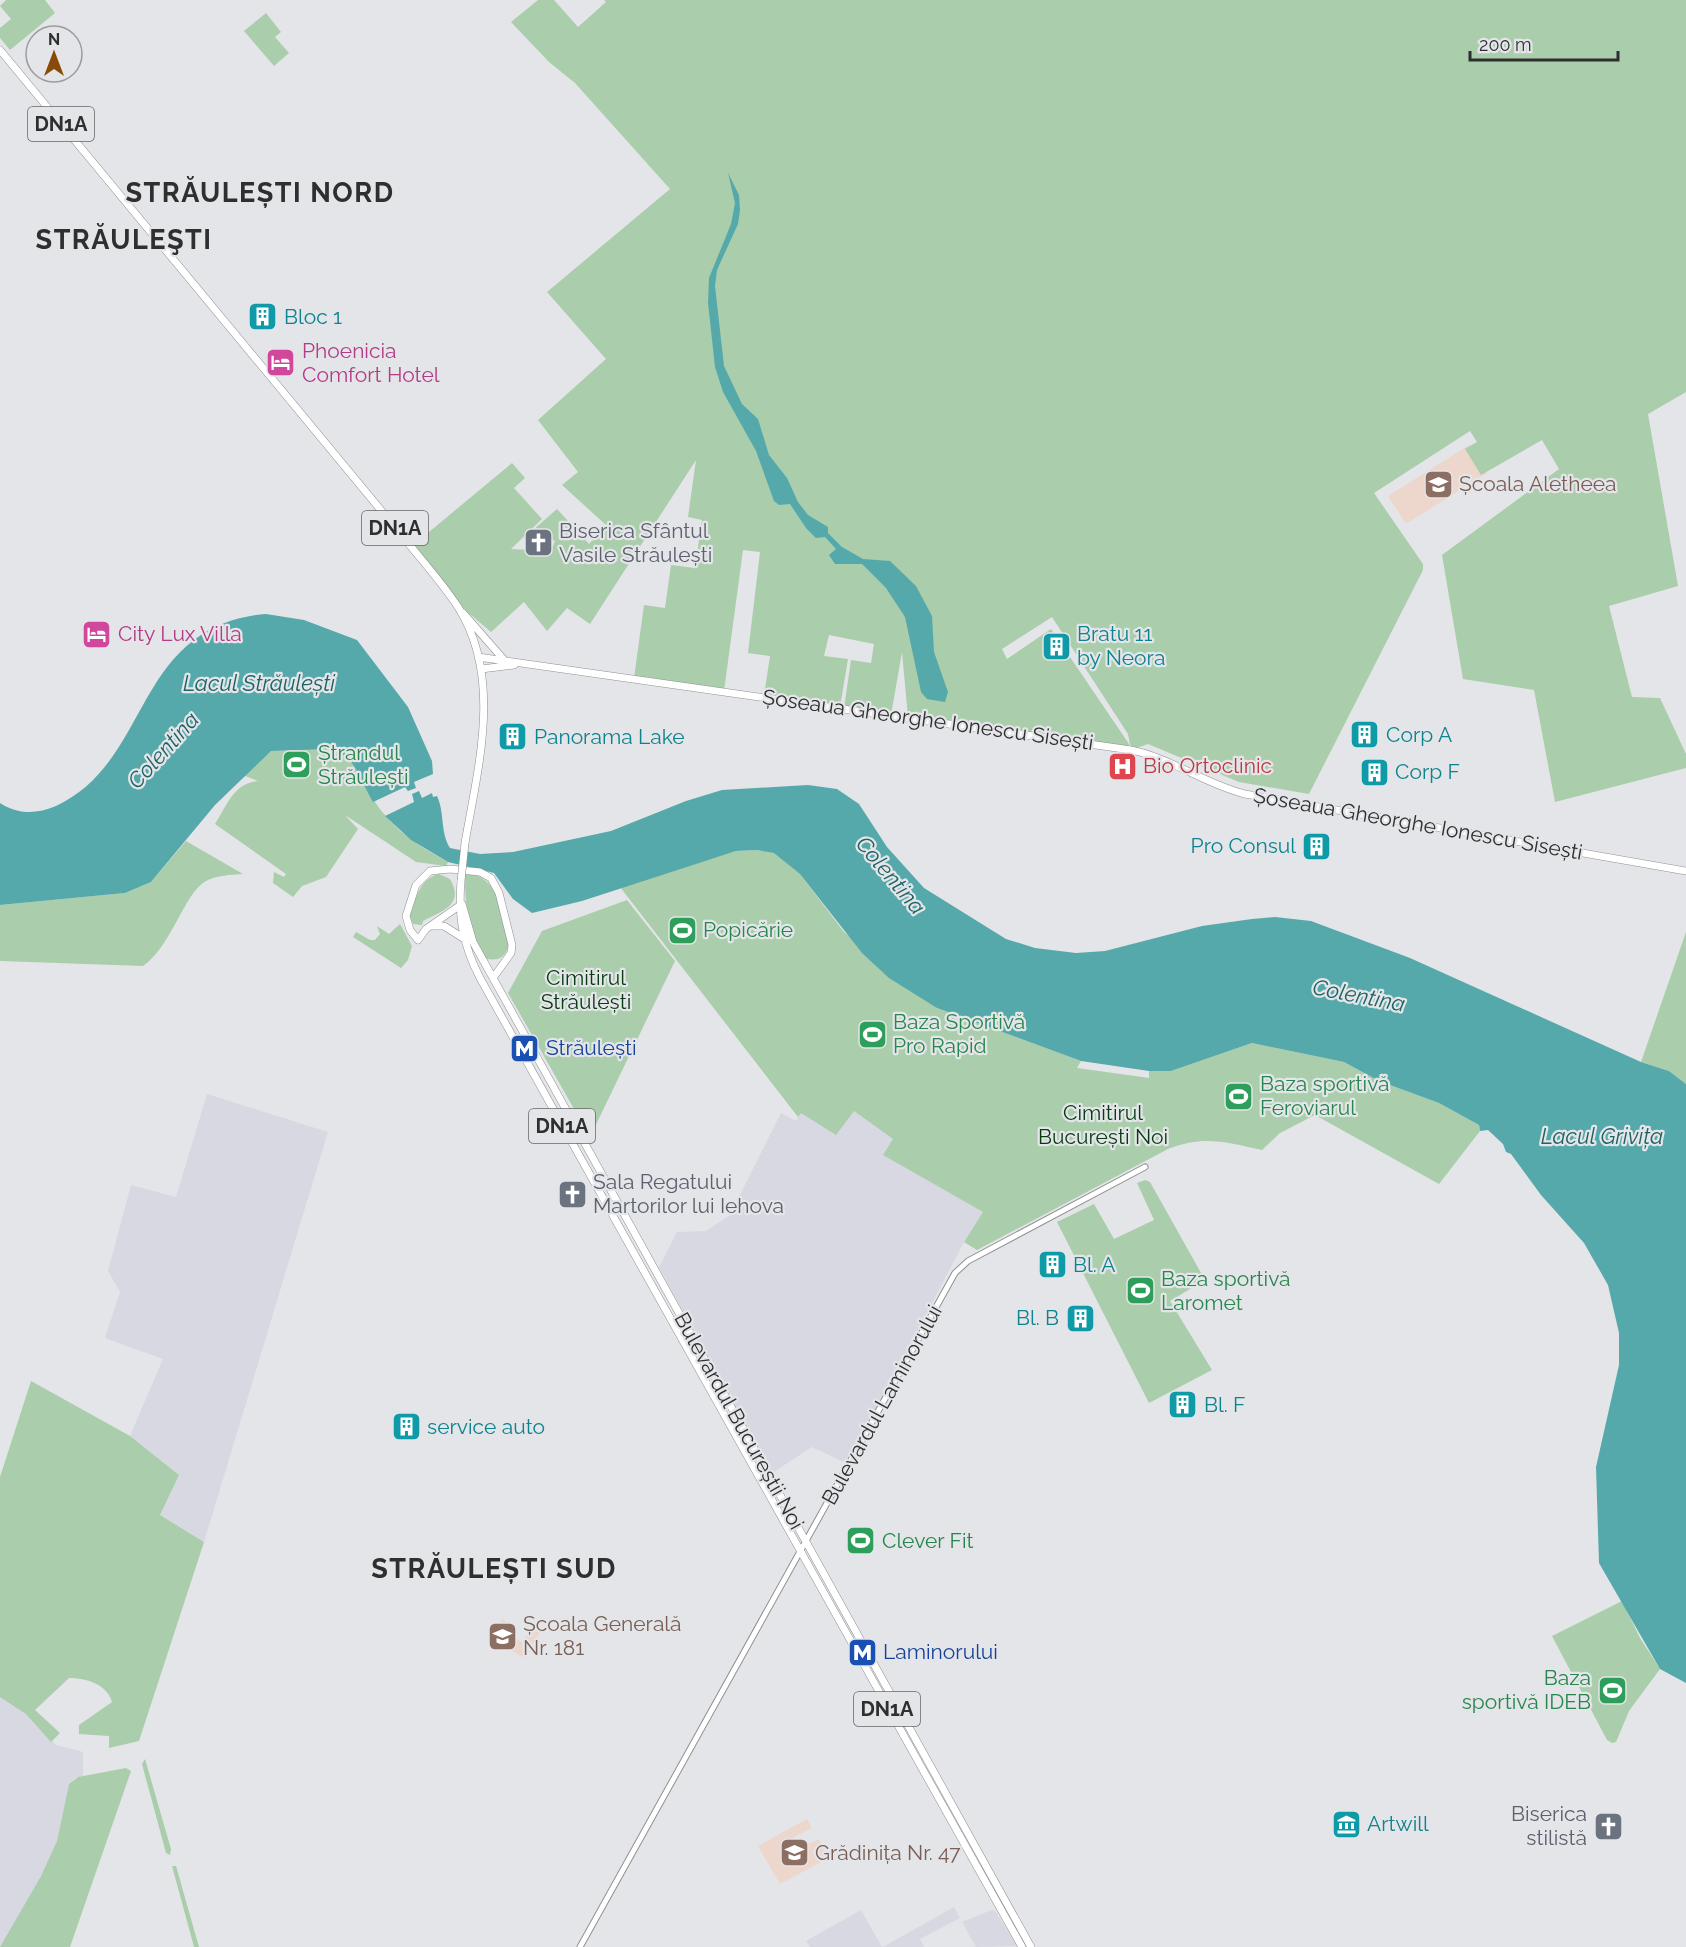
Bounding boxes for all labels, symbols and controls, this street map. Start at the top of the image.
north arrow [24,24,84,84]
scale bar [1470,24,1618,62]
text: N [48,30,60,49]
text: 200 m [1479,34,1532,55]
road number: DN1A [28,107,94,141]
district label: STRĂULEȘTI NORD [125,176,395,208]
district label: STRĂULEŞTI [36,223,212,255]
building icon: Bloc 1 [247,301,279,333]
place label: Bloc 1 [284,304,342,329]
place label: Phoenicia Comfort Hotel [302,338,440,387]
hotel icon: Phoenicia Comfort Hotel [265,347,297,379]
school or university icon: Școala Aletheea [1422,468,1454,500]
place label: Școala Aletheea [1459,471,1617,496]
road number: DN1A [362,511,428,545]
place label: Biserica Sfântul Vasile Străulești [559,518,712,567]
church icon: Biserica Sfântul Vasile Străulești [522,527,554,559]
hotel icon: City Lux Villa [81,618,113,650]
place label: City Lux Villa [118,621,242,646]
place label: Bratu 11 by Neora [1077,621,1165,670]
building icon: Bratu 11 by Neora [1040,630,1072,662]
water label: Lacul Străulești [183,670,336,696]
street label: Șoseaua Gheorghe Ionescu Sisești [761,684,1095,755]
water label: Colentina [122,706,204,794]
building icon: Corp A [1349,719,1381,751]
building icon: Panorama Lake [497,721,529,753]
place label: Corp A [1386,722,1452,747]
place label: Panorama Lake [534,724,685,749]
place label: Ștrandul Străulești [318,740,409,789]
sports icon: Ștrandul Străulești [281,749,313,781]
hospital icon: Bio Ortoclinic [1106,750,1138,782]
place label: Bio Ortoclinic [1143,753,1272,778]
building icon: Corp F [1358,756,1390,788]
place label: Corp F [1395,759,1460,784]
street label: Șoseaua Gheorghe Ionescu Sisești [1252,782,1585,865]
building icon: Pro Consul [1301,830,1333,862]
water label: Colentina [851,831,931,919]
place label: Pro Consul [1191,833,1296,858]
sports icon: Popicărie [666,914,698,946]
place label: Popicărie [703,917,793,942]
park label: Cimitirul Străulești [541,965,631,1014]
water label: Colentina [1310,973,1408,1017]
place label: Baza Sportivă Pro Rapid [893,1009,1025,1058]
sports icon: Baza Sportivă Pro Rapid [856,1018,888,1050]
metro station icon: Străulești [509,1032,541,1064]
place label: Străulești [546,1035,637,1060]
place label: Baza sportivă Feroviarul [1260,1071,1390,1120]
sports icon: Baza sportivă Feroviarul [1223,1080,1255,1112]
park label: Cimitirul București Noi [1038,1100,1168,1149]
road number: DN1A [529,1109,595,1143]
water label: Lacul Grivița [1541,1123,1663,1149]
place label: Sala Regatului Martorilor lui Iehova [593,1169,784,1218]
church icon: Sala Regatului Martorilor lui Iehova [556,1178,588,1210]
building icon: Bl. A [1036,1249,1068,1281]
place label: Bl. A [1073,1252,1116,1277]
place label: Baza sportivă Laromet [1161,1266,1291,1315]
sports icon: Baza sportivă Laromet [1124,1275,1156,1307]
street label: Bulevardul Laminorului [816,1301,947,1509]
building icon: Bl. B [1064,1302,1096,1334]
place label: Bl. B [1016,1305,1059,1330]
street label: Bulevardul Bucureștii Noi [669,1308,810,1534]
building icon: Bl. F [1167,1389,1199,1421]
place label: Bl. F [1204,1392,1245,1417]
building icon: service auto [390,1411,422,1443]
place label: service auto [427,1414,545,1439]
sports icon: Clever Fit [845,1525,877,1557]
place label: Clever Fit [882,1528,974,1553]
district label: STRĂULEȘTI SUD [371,1552,617,1584]
place label: Școala Generală Nr. 181 [523,1611,682,1660]
school or university icon: Școala Generală Nr. 181 [486,1620,518,1652]
metro station icon: Laminorului [846,1636,878,1668]
place label: Laminorului [883,1639,998,1664]
place label: Baza sportivă IDEB [1462,1665,1591,1714]
sports icon: Baza sportivă IDEB [1596,1674,1628,1706]
road number: DN1A [854,1692,920,1726]
place label: Biserica stilistă [1511,1801,1587,1850]
museum icon: Artwill [1330,1808,1362,1840]
church icon: Biserica stilistă [1592,1810,1624,1842]
place label: Artwill [1367,1811,1429,1836]
school or university icon: Grădinița Nr. 47 [778,1837,810,1869]
place label: Grădinița Nr. 47 [815,1840,961,1865]

